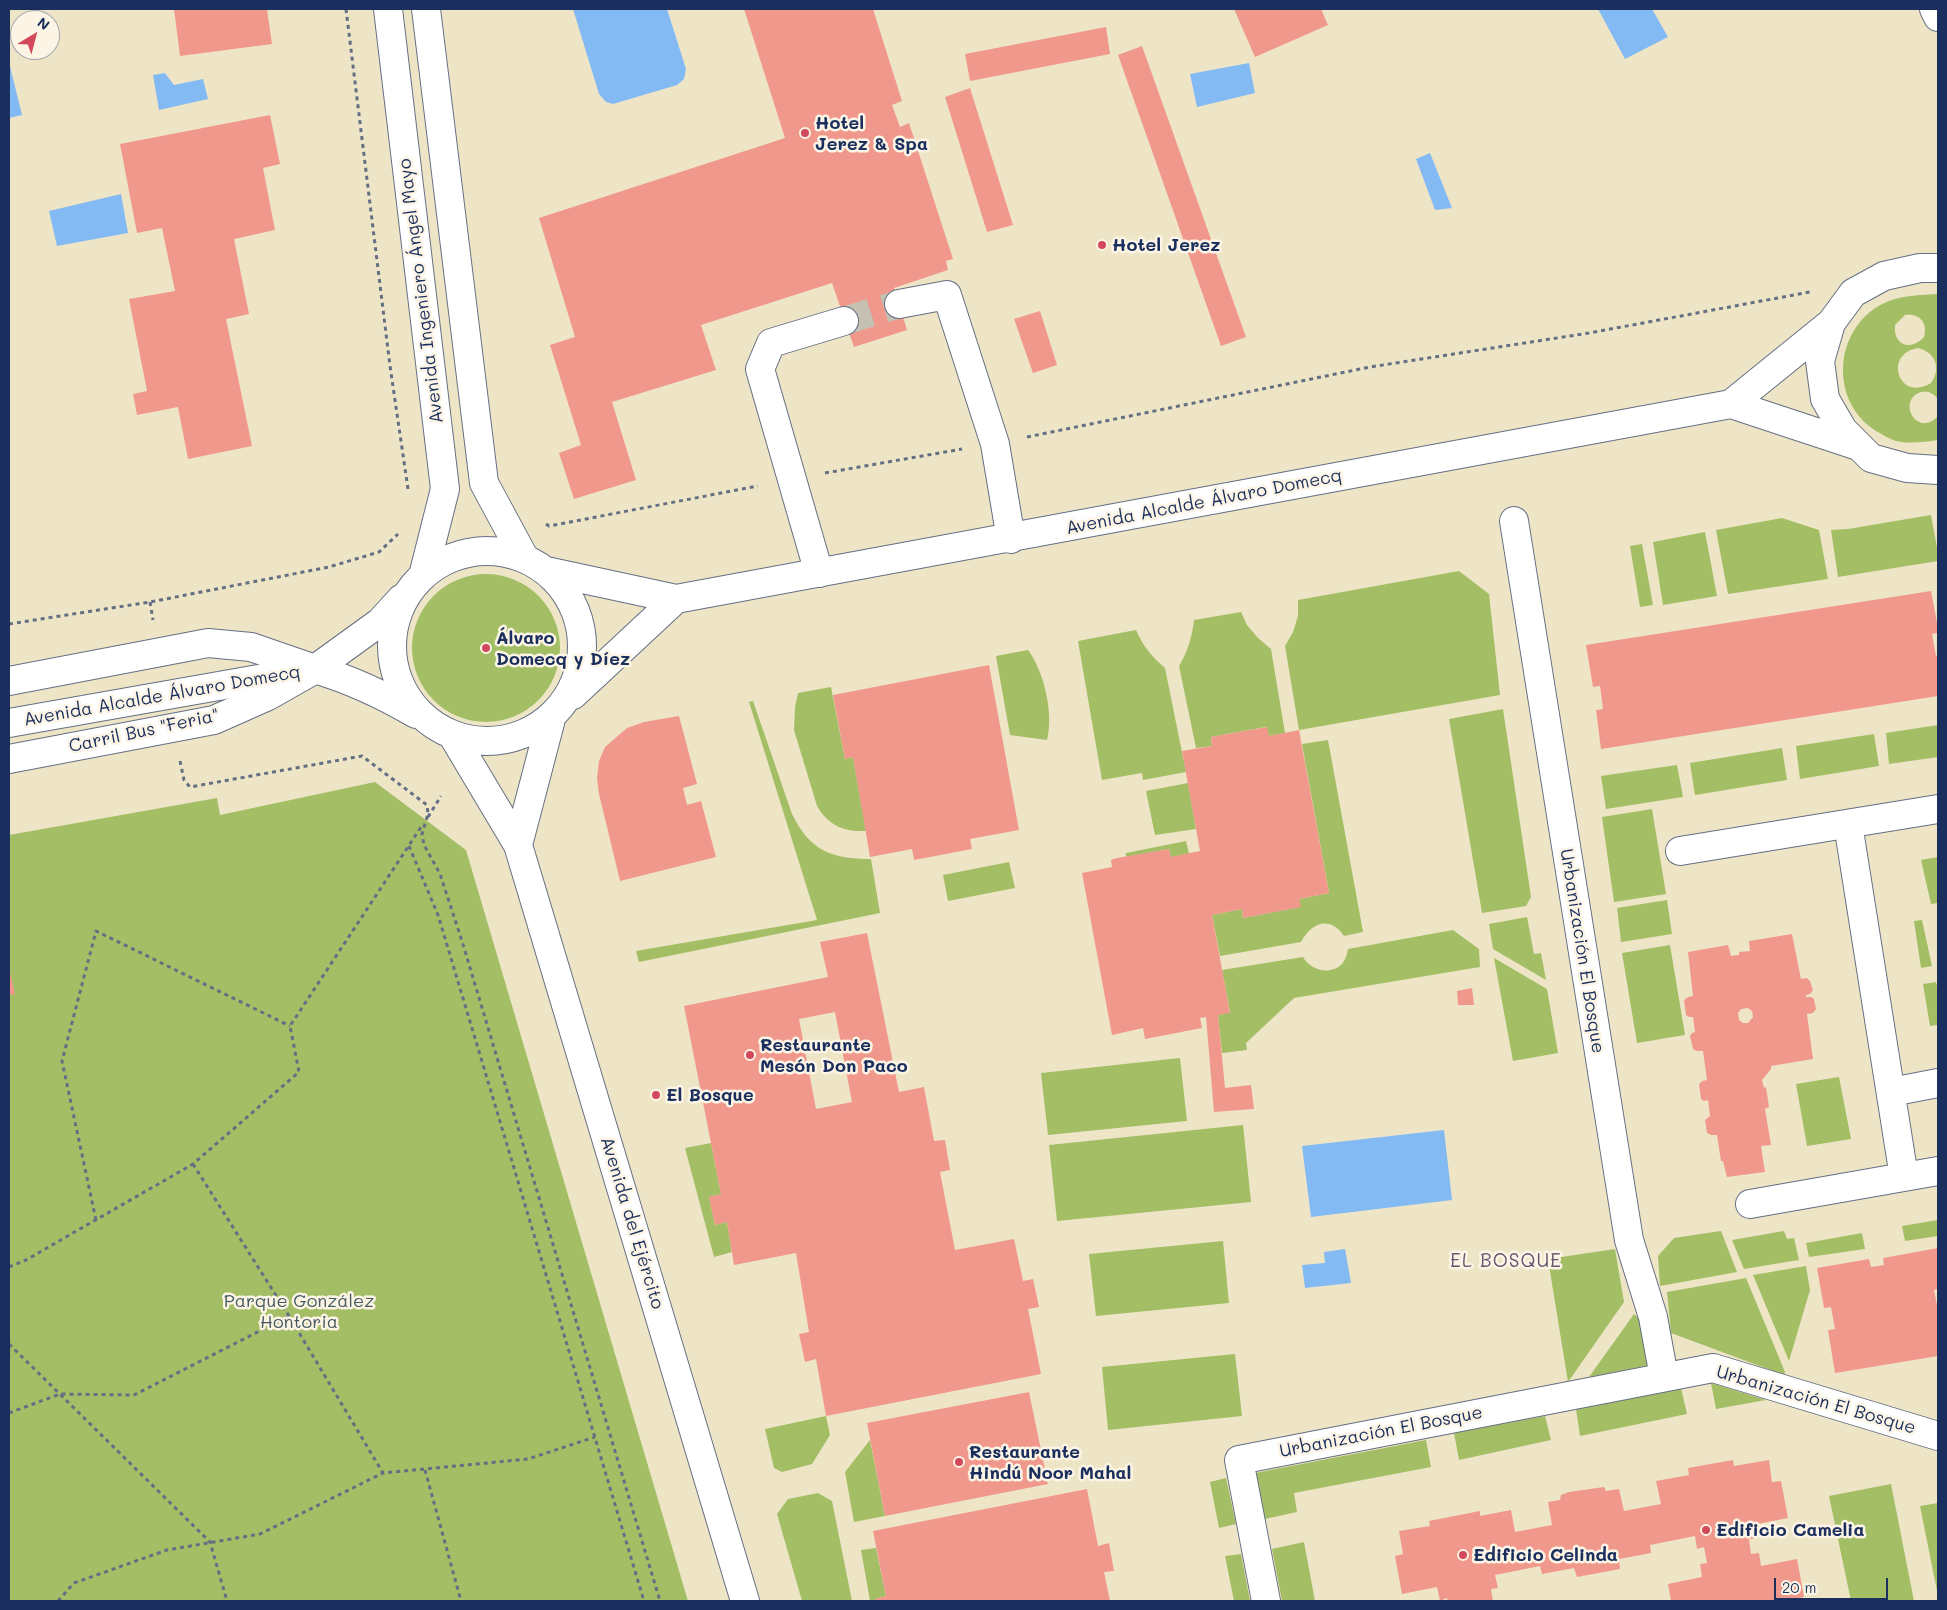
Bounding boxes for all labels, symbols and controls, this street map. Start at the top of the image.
north arrow [10,10,60,60]
text: N [34,13,54,34]
place label: Hotel Jerez & Spa [815,112,928,154]
marker: Hotel Jerez & Spa [799,127,811,139]
street label: Avenida Ingeniero Ángel Mayo [394,157,448,425]
place label: Hotel Jerez [1112,234,1220,256]
marker: Hotel Jerez [1096,239,1108,251]
street label: Avenida Alcalde Álvaro Domecq [1064,465,1344,539]
place label: Álvaro Domecq y Díez [496,627,630,670]
marker: Álvaro Domecq y Díez [480,642,492,654]
street label: Avenida Alcalde Álvaro Domecq [22,661,302,731]
street label: Carril Bus "Feria" [67,705,221,757]
street label: Urbanización El Bosque [1555,847,1609,1055]
place label: Restaurante Mesón Don Paco [760,1034,908,1076]
marker: Restaurante Mesón Don Paco [744,1049,756,1061]
place label: El Bosque [666,1084,754,1106]
marker: El Bosque [650,1089,662,1101]
street label: Avenida del Ejército [595,1134,669,1312]
district label: EL BOSQUE [1449,1250,1563,1272]
park label: Parque González Hontoria [224,1290,374,1332]
street label: Urbanización El Bosque [1714,1361,1918,1439]
street label: Urbanización El Bosque [1278,1402,1484,1462]
place label: Restaurante Hindú Noor Mahal [969,1441,1131,1484]
marker: Restaurante Hindú Noor Mahal [953,1456,965,1468]
place label: Edificio Camelia [1716,1519,1864,1541]
marker: Edificio Camelia [1700,1524,1712,1536]
place label: Edificio Celinda [1473,1544,1618,1566]
marker: Edificio Celinda [1457,1549,1469,1561]
scale bar [1777,1568,1891,1600]
text: 20 m [1782,1577,1816,1597]

